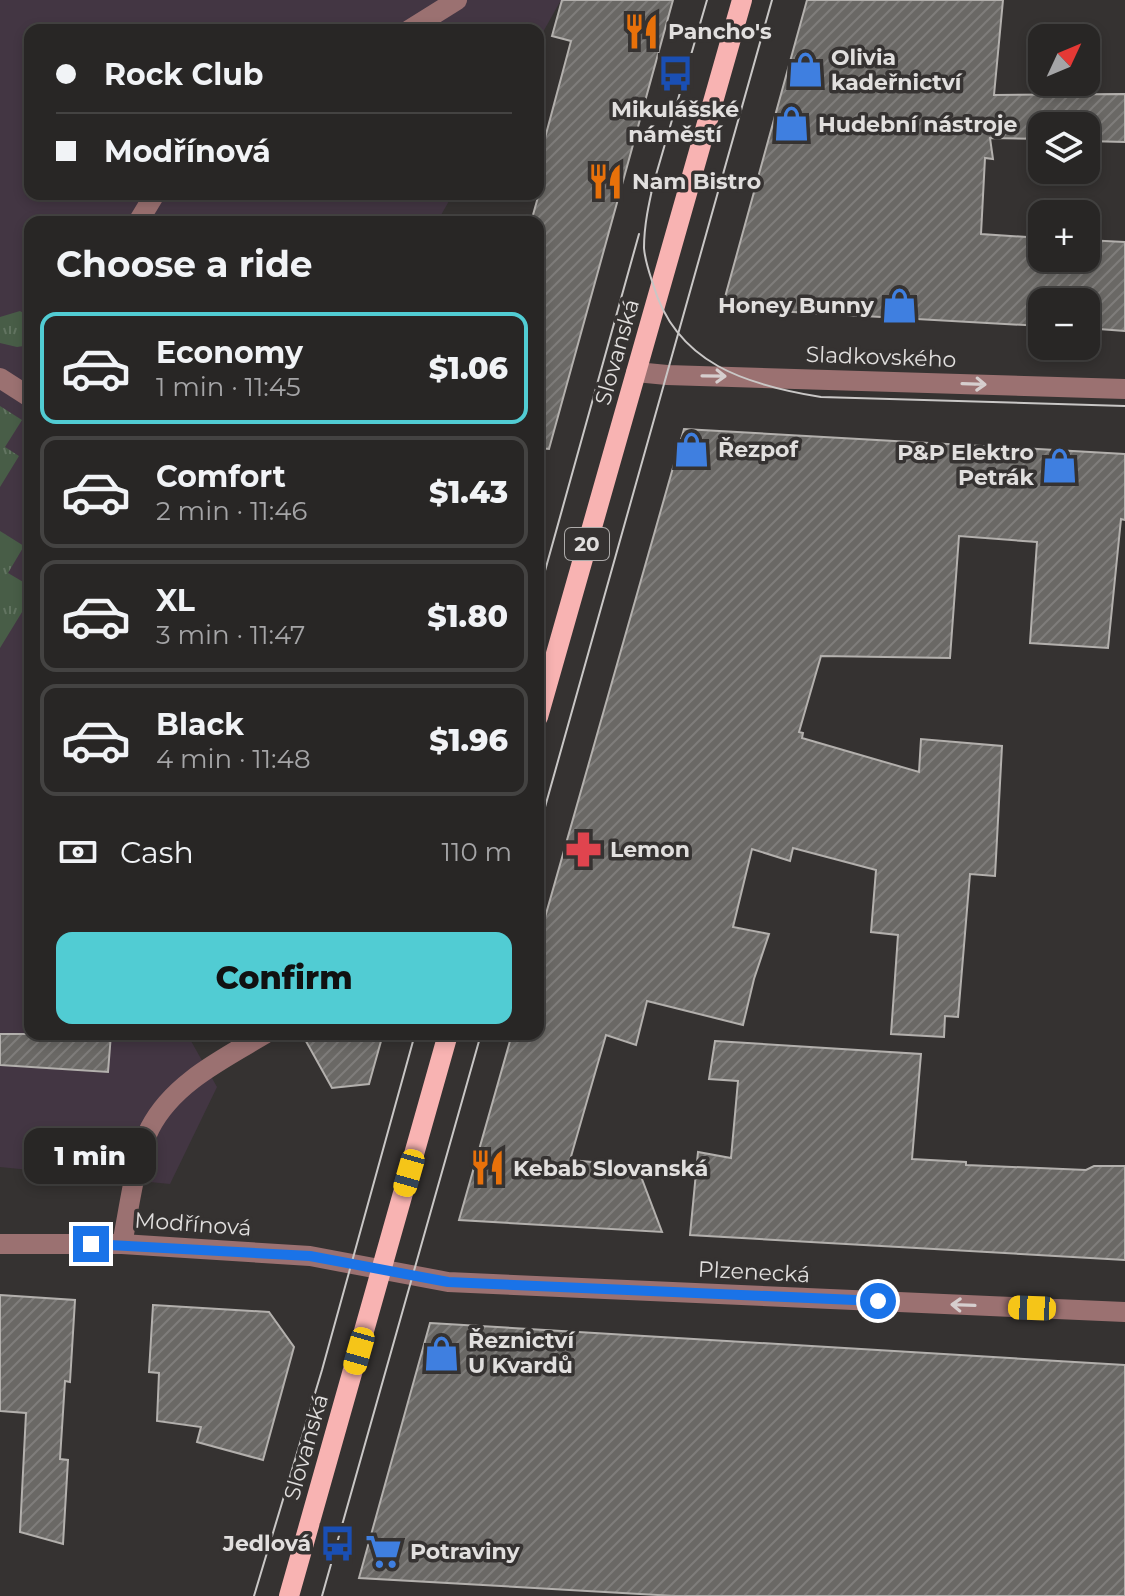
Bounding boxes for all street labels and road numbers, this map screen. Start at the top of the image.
street label: Slovanská [589,296,645,408]
street label: Sladkovského [805,341,957,373]
road number: 20 [565,528,609,560]
street label: Modřínová [134,1206,252,1242]
street label: Plzenecká [697,1256,811,1288]
street label: Slovanská [278,1391,334,1503]

